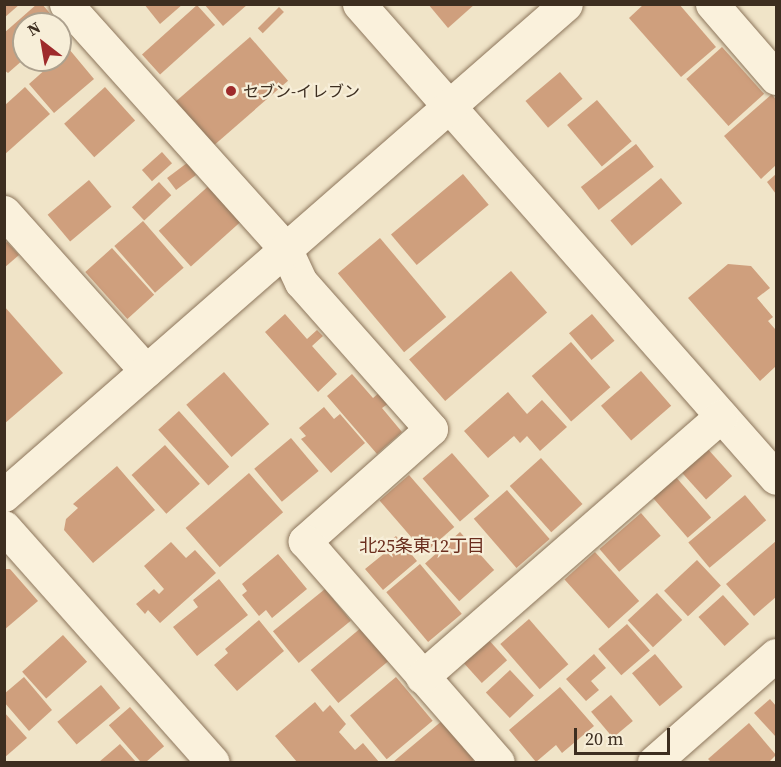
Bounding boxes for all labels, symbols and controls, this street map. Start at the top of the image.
north arrow [12,12,72,72]
text: N [23,16,44,41]
place label: セブン-イレブン [243,81,360,101]
marker: セブン-イレブン [224,84,238,98]
district label: 北25条東12丁目 [359,535,485,557]
scale bar [577,716,673,754]
text: 20 m [585,726,623,751]

